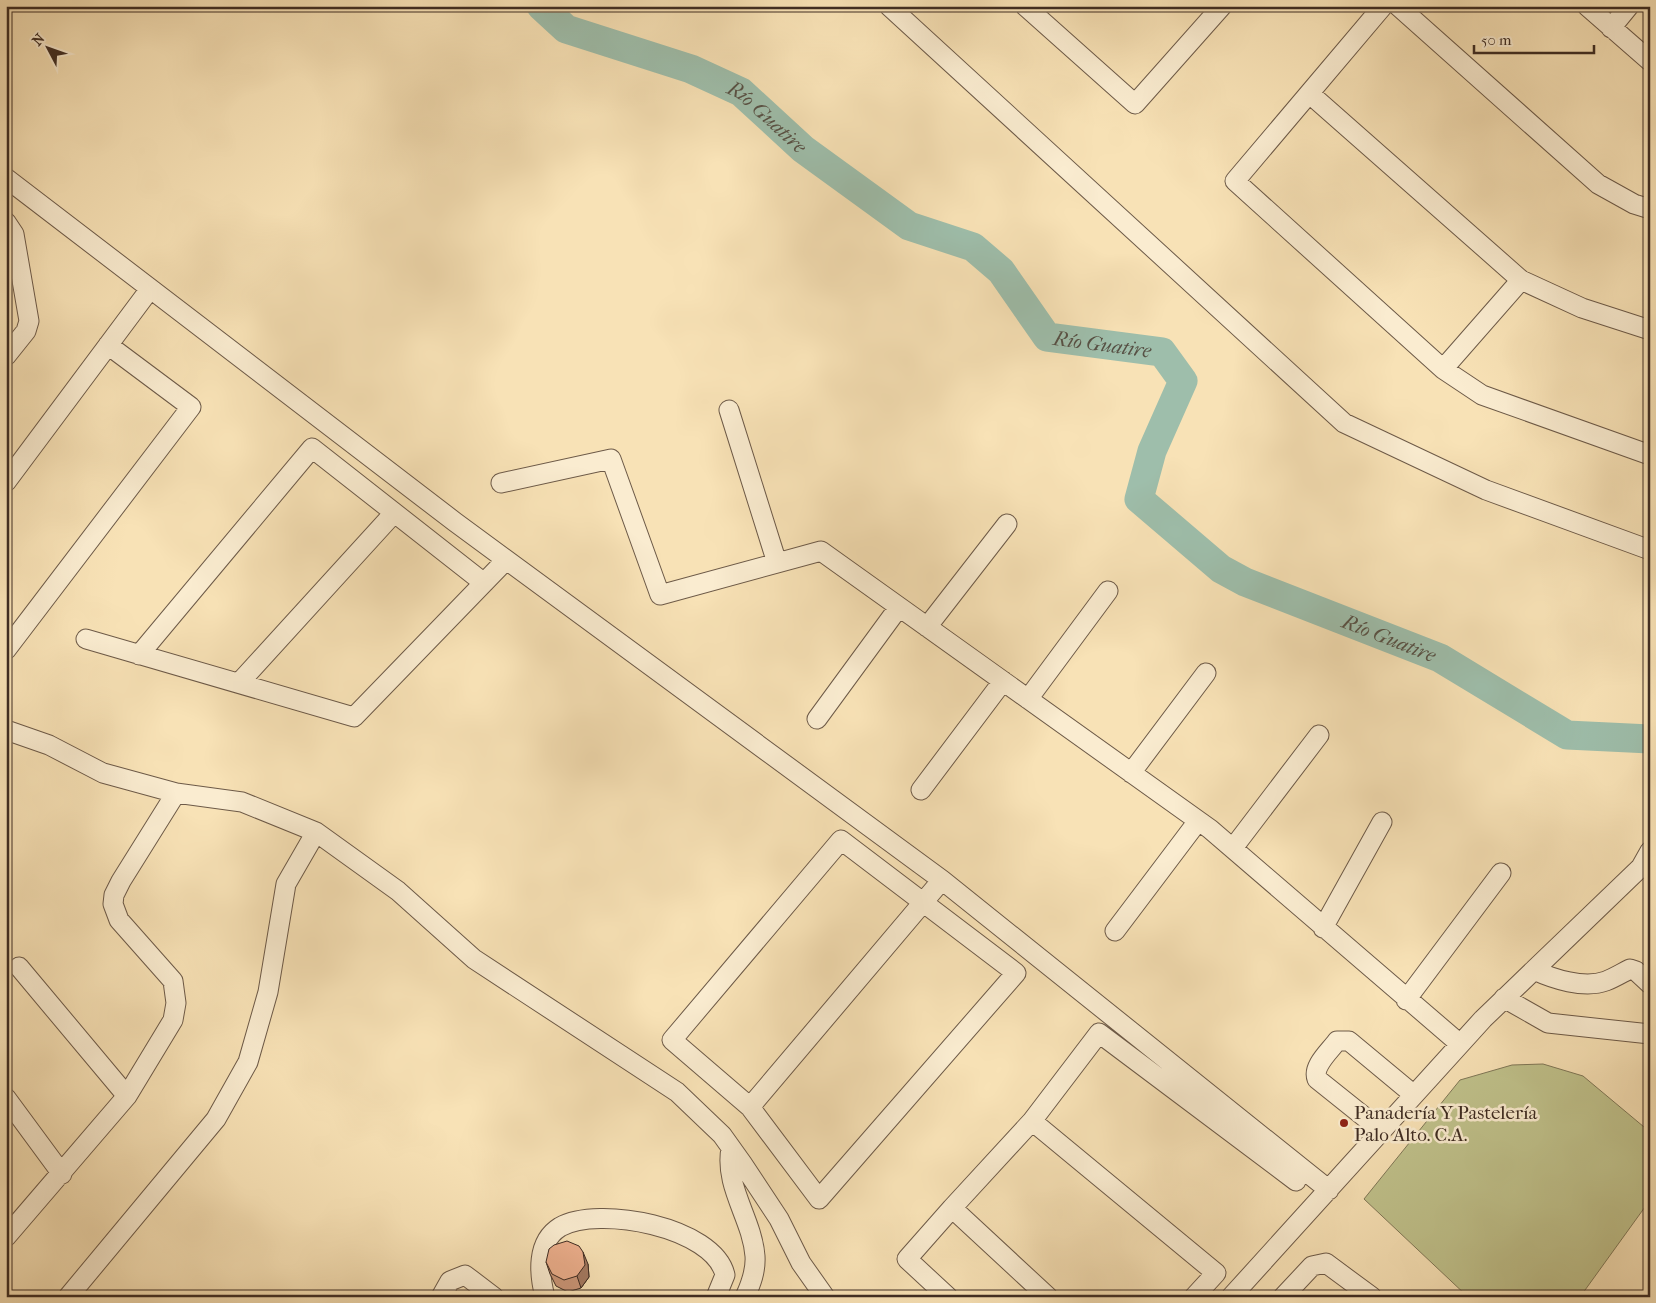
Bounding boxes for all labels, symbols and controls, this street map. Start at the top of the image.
north arrow [22,22,72,72]
scale bar [1474,22,1594,54]
text: N [29,30,49,49]
text: 50 m [1481,31,1512,49]
water label: Río Guatire [722,76,812,159]
water label: Río Guatire [1050,327,1153,363]
water label: Río Guatire [1337,609,1440,667]
place label: Panadería Y Pastelería Palo Alto. C.A. [1354,1102,1538,1146]
marker: Panadería Y Pastelería Palo Alto. C.A. [1338,1117,1350,1129]

